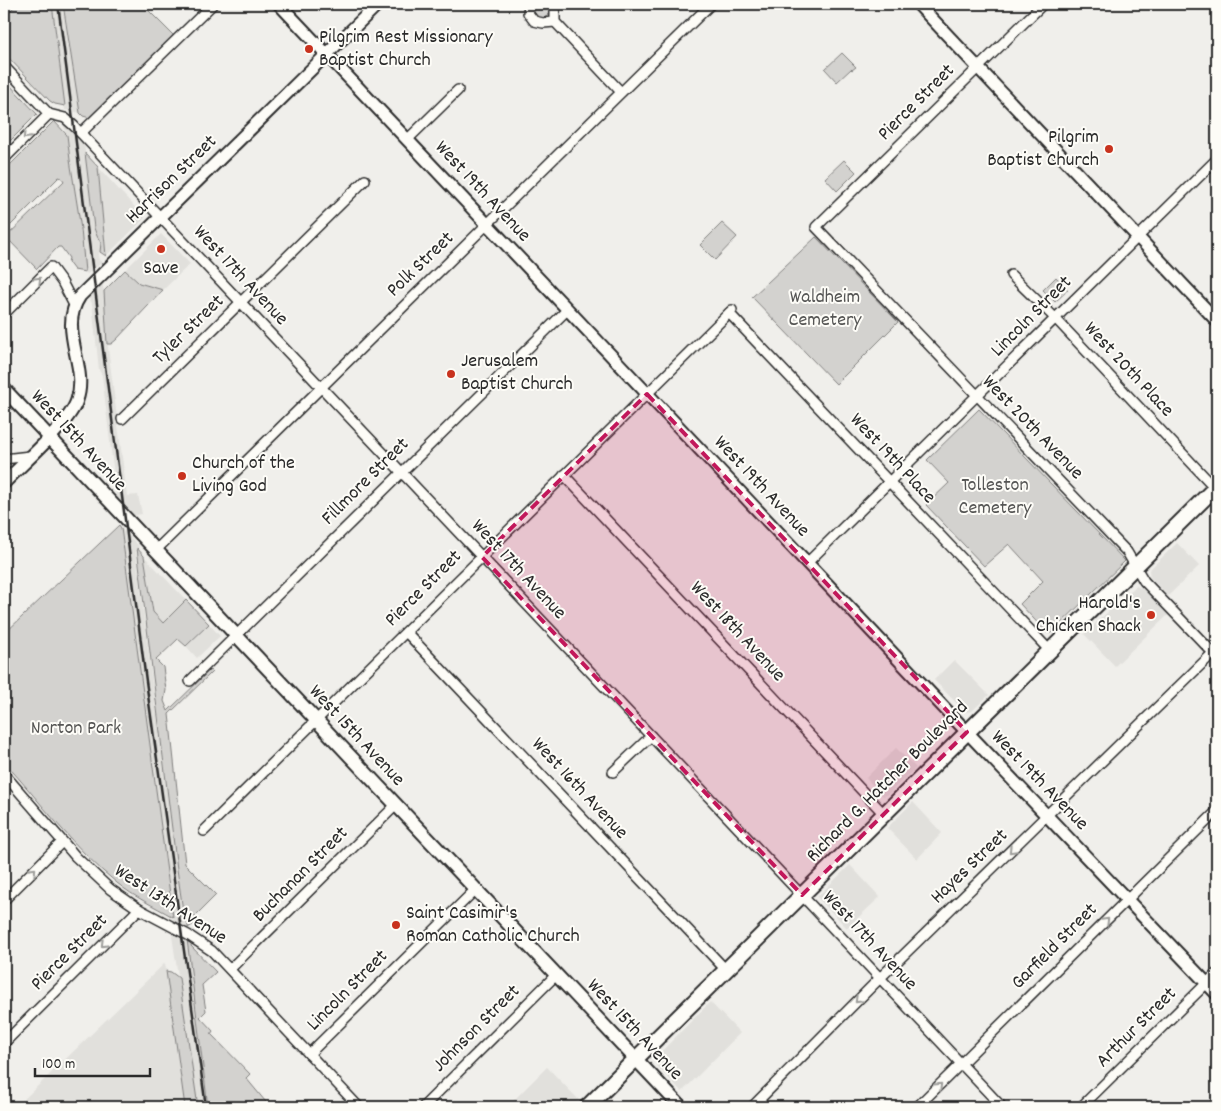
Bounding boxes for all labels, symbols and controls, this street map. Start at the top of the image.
place label: Pilgrim Rest Missionary Baptist Church [319,24,493,75]
marker: Pilgrim Rest Missionary Baptist Church [303,43,315,55]
street label: Pierce Street [872,58,962,148]
place label: Pilgrim Baptist Church [987,124,1099,175]
street label: Harrison Street [120,129,224,231]
one-way arrow [23,130,32,139]
street label: West 19th Avenue [427,135,537,249]
marker: Pilgrim Baptist Church [1103,143,1115,155]
street label: West 17th Avenue [186,219,294,333]
street label: Polk Street [381,226,461,304]
marker: Save [155,243,167,255]
place label: Save [143,255,179,283]
street label: Lincoln Street [985,270,1079,364]
one-way arrow [32,277,41,286]
park label: Waldheim Cemetery [789,284,862,335]
street label: Tyler Street [147,289,231,371]
street label: West 20th Place [1076,316,1180,424]
place label: Jerusalem Baptist Church [461,348,573,399]
marker: Jerusalem Baptist Church [445,368,457,380]
street label: West 20th Avenue [975,369,1089,487]
street label: West 15th Avenue [23,384,133,498]
street label: West 19th Place [842,407,942,511]
street label: West 19th Avenue [706,430,816,544]
street label: Fillmore Street [316,432,416,532]
place label: Church of the Living God [192,450,295,501]
marker: Church of the Living God [176,470,188,482]
park label: Tolleston Cemetery [959,472,1032,523]
street label: West 17th Avenue [464,513,572,627]
street label: Pierce Street [379,544,469,634]
street label: West 18th Avenue [683,575,791,689]
place label: Harold's Chicken Shack [1036,590,1141,641]
marker: Harold's Chicken Shack [1145,609,1157,621]
street label: West 15th Avenue [301,679,411,793]
street label: Richard G. Hatcher Boulevard [801,695,975,869]
park label: Norton Park [31,715,121,743]
street label: West 19th Avenue [984,725,1094,838]
street label: West 16th Avenue [524,732,634,846]
street label: Buchanan Street [247,821,355,929]
street label: Hayes Street [925,823,1015,911]
one-way arrow [1009,844,1018,853]
street label: West 13th Avenue [108,858,232,952]
one-way arrow [27,868,36,877]
street label: West 17th Avenue [815,884,923,998]
street label: Garfield Street [1005,897,1105,997]
place label: Saint Casimir's Roman Catholic Church [406,900,580,951]
street label: Pierce Street [25,908,115,998]
one-way arrow [1100,918,1109,927]
marker: Saint Casimir's Roman Catholic Church [390,919,402,931]
one-way arrow [101,938,110,947]
street label: Lincoln Street [301,944,395,1038]
street label: West 15th Avenue [579,973,689,1087]
street label: Johnson Street [427,979,527,1079]
street label: Arthur Street [1090,981,1184,1075]
one-way arrow [855,995,864,1004]
scale bar [35,1046,150,1078]
text: 100 m [42,1054,75,1076]
one-way arrow [933,1083,942,1092]

